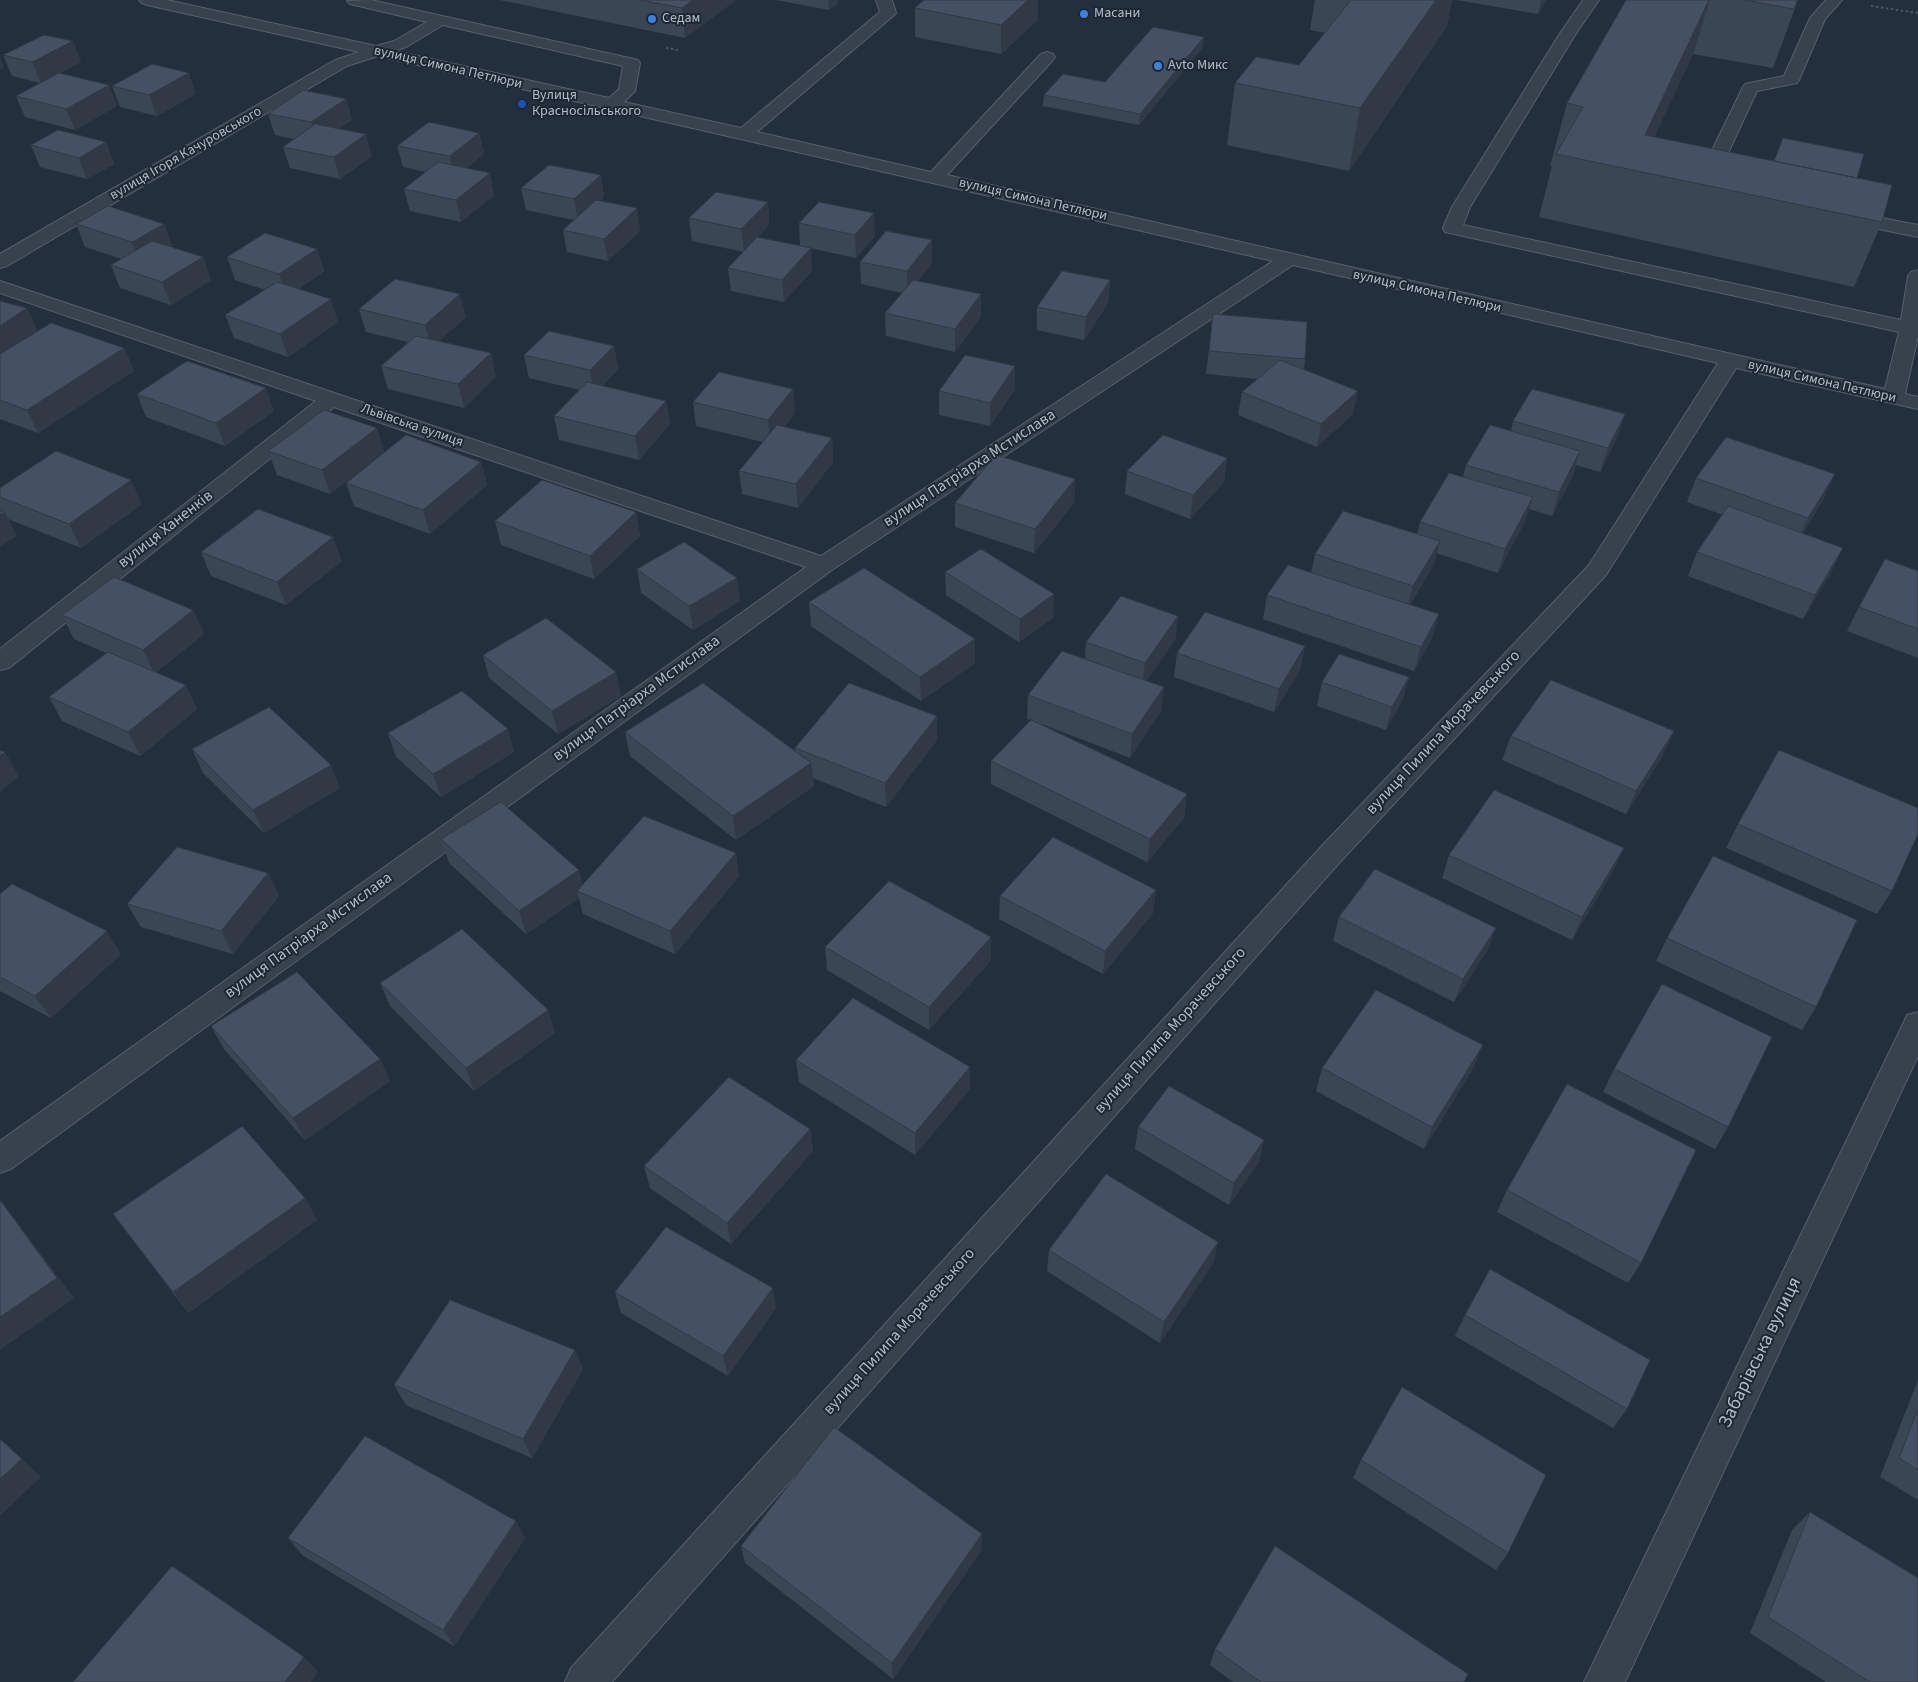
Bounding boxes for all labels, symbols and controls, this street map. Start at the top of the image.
place label: Масани [1094,6,1140,22]
marker: Масани [1078,8,1090,20]
place label: Седам [662,11,700,27]
marker: Седам [646,13,658,25]
street label: вулиця Симона Петлюри [372,43,524,93]
place label: Avto Микс [1168,58,1228,74]
marker: Avto Микс [1152,60,1164,72]
place label: Вулиця Красносільського [532,88,641,120]
marker: Вулиця Красносільського [516,98,528,110]
street label: вулиця Ігоря Качуровського [107,104,265,204]
street label: вулиця Симона Петлюри [957,175,1109,225]
street label: вулиця Симона Петлюри [1351,267,1503,317]
street label: вулиця Симона Петлюри [1746,357,1898,407]
street label: Львівська вулиця [359,401,465,451]
street label: вулиця Патріарха Мстислава [880,406,1060,532]
street label: вулиця Ханенків [115,487,217,573]
street label: вулиця Патріарха Мстислава [550,632,724,766]
street label: вулиця Пилипа Морачевського [1363,647,1525,819]
street label: вулиця Патріарха Мстислава [222,869,396,1003]
street label: вулиця Пилипа Морачевського [1091,944,1251,1118]
street label: вулиця Пилипа Морачевського [820,1245,980,1419]
street label: Забарівська вулиця [1715,1274,1807,1432]

